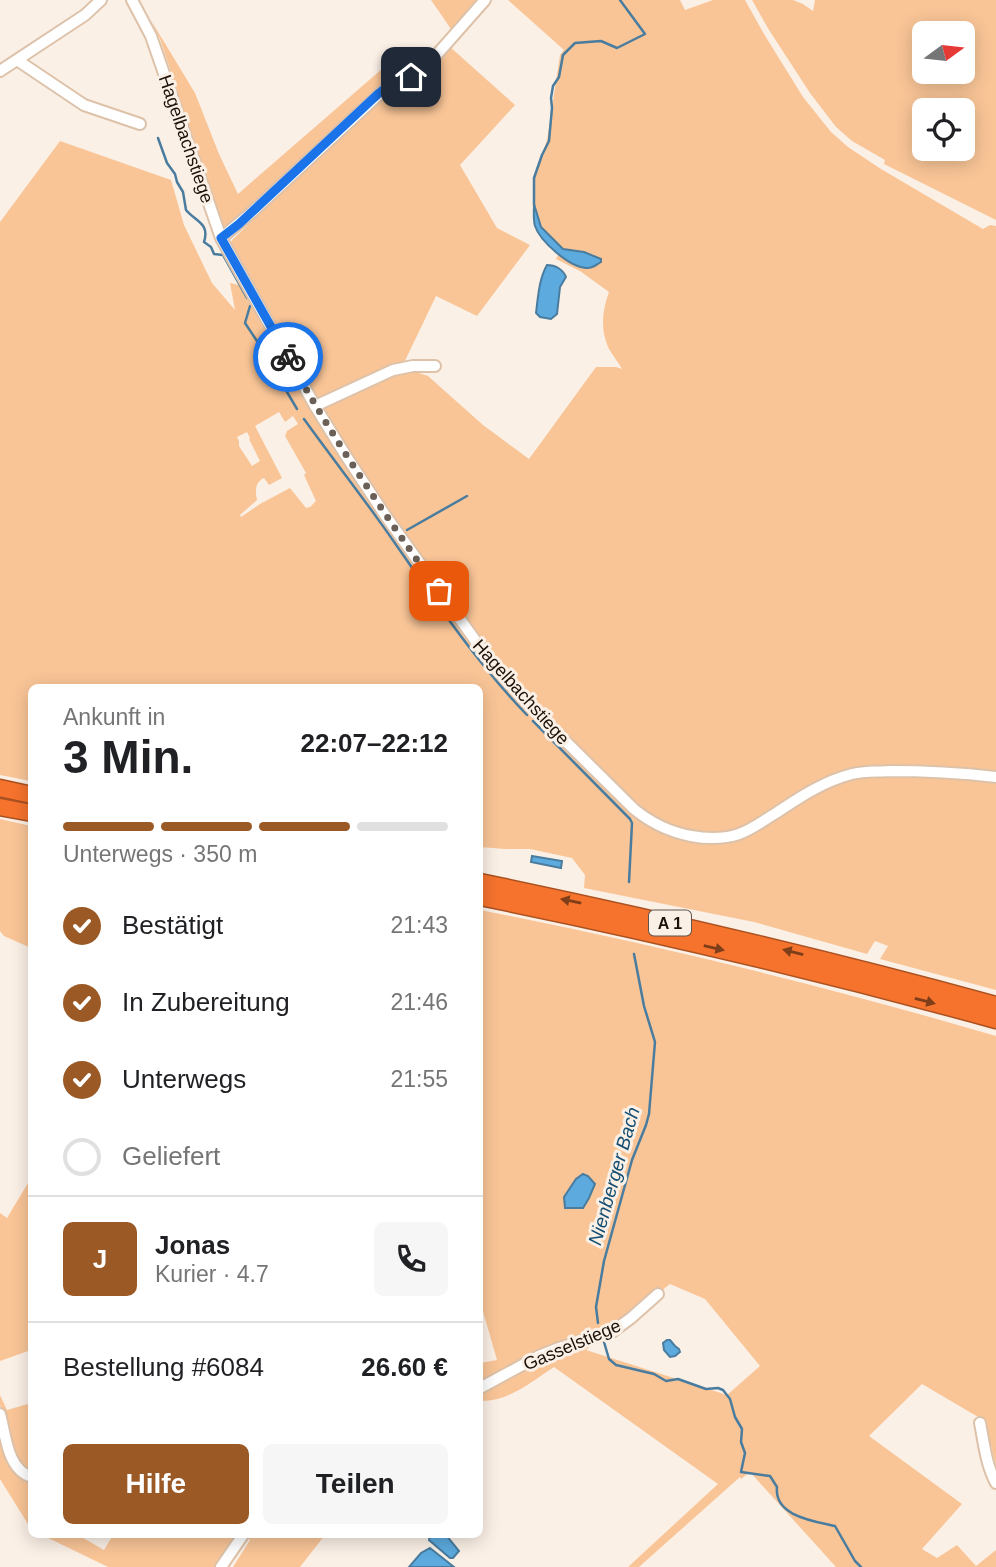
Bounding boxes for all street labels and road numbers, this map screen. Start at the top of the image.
street label: Hagelbachstiege [155,72,217,206]
street label: Hagelbachstiege [469,635,573,749]
road number: A 1 [649,911,691,936]
street label: Gasselstiege [520,1315,624,1375]

